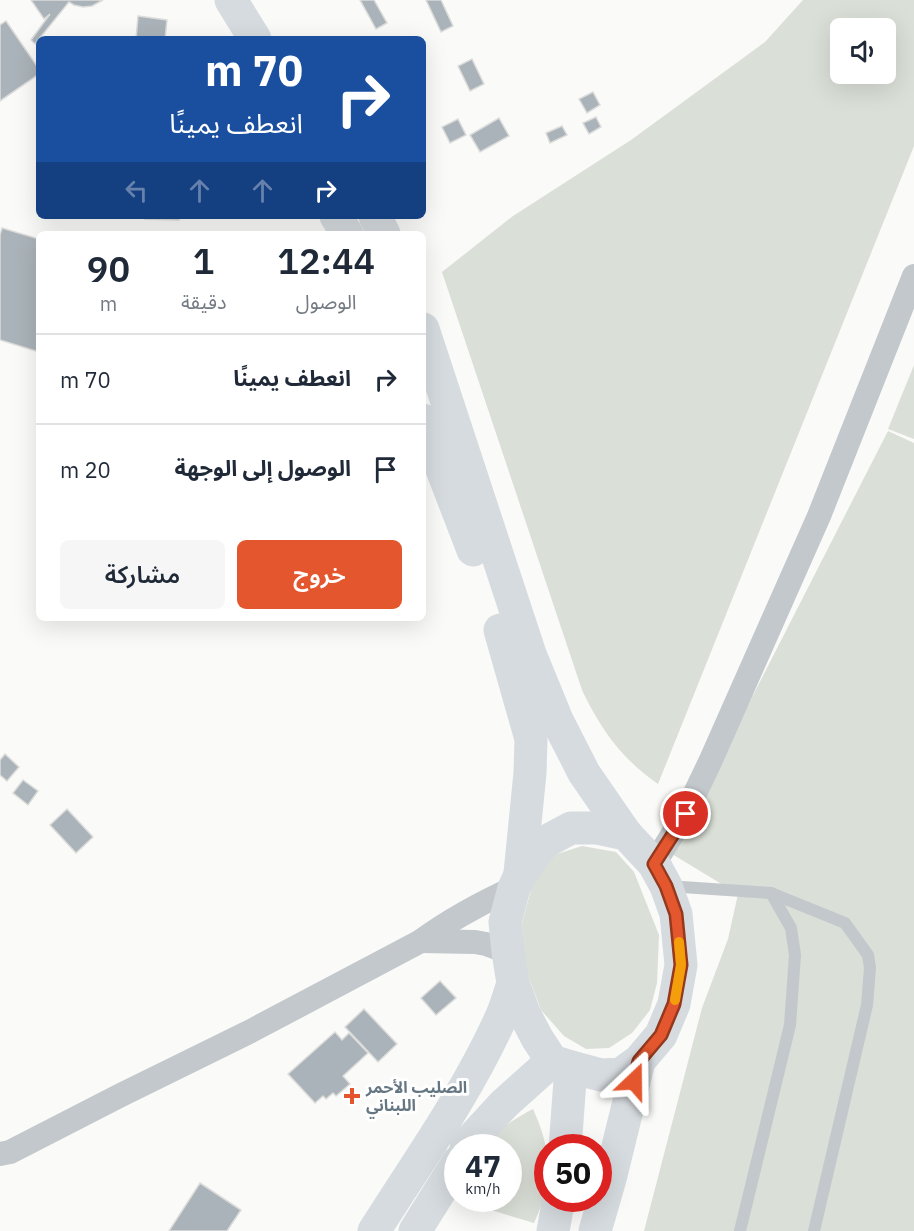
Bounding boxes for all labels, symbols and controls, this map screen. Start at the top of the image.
map controls [830,18,896,84]
button: sound [830,18,896,84]
text: 70 m [205,43,303,98]
icon: right [324,60,402,138]
text: انعطف يمينًا [169,105,303,140]
icon: left [120,174,153,207]
icon: ahead [183,174,216,207]
icon: ahead [246,174,279,207]
icon: right [309,174,342,207]
text: 1 [193,237,214,284]
text: 12:44 [277,237,375,284]
text: 90 [87,245,130,292]
text: دقيقة [181,288,226,315]
text: الوصول [296,288,357,315]
text: m [100,290,117,317]
text: انعطف يمينًا [233,363,351,392]
icon: right [369,363,402,396]
text: 70 m [60,365,111,394]
text: الوصول إلى الوجهة [174,453,351,482]
icon: arrive [369,453,402,486]
text: 20 m [60,455,111,484]
button: مشاركة [60,540,225,609]
button: خروج [237,540,402,609]
pin [660,788,711,839]
icon: arrive [669,797,702,830]
position arrow [602,1049,666,1113]
place label: الصليب الأحمر اللبناني [365,1077,467,1119]
marker: الصليب الأحمر اللبناني [343,1087,361,1105]
speed limit sign: 50 [534,1134,612,1212]
text: 47 [465,1146,501,1185]
text: km/h [465,1179,501,1198]

